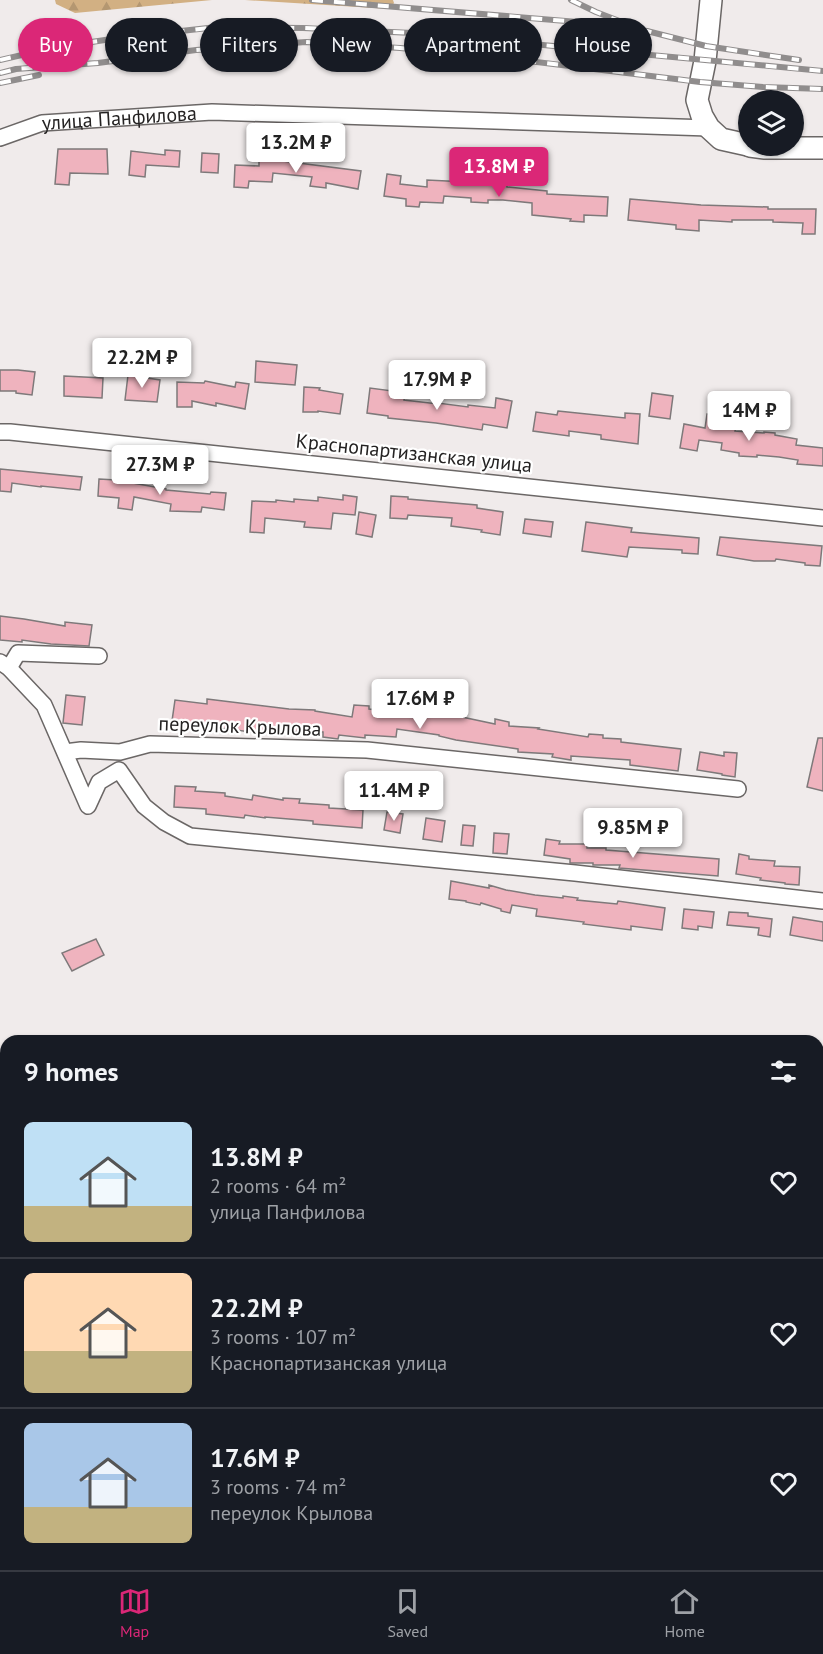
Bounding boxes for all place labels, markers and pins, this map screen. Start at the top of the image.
pin: 13.2M ₽ [241,123,351,174]
pin: 13.8M ₽ [444,147,554,198]
pin: 22.2M ₽ [87,338,197,389]
pin: 17.9M ₽ [382,360,492,411]
pin: 14M ₽ [707,391,791,442]
pin: 27.3M ₽ [105,445,215,496]
pin: 17.6M ₽ [365,679,475,730]
pin: 11.4M ₽ [339,771,449,822]
pin: 9.85M ₽ [578,808,688,859]

